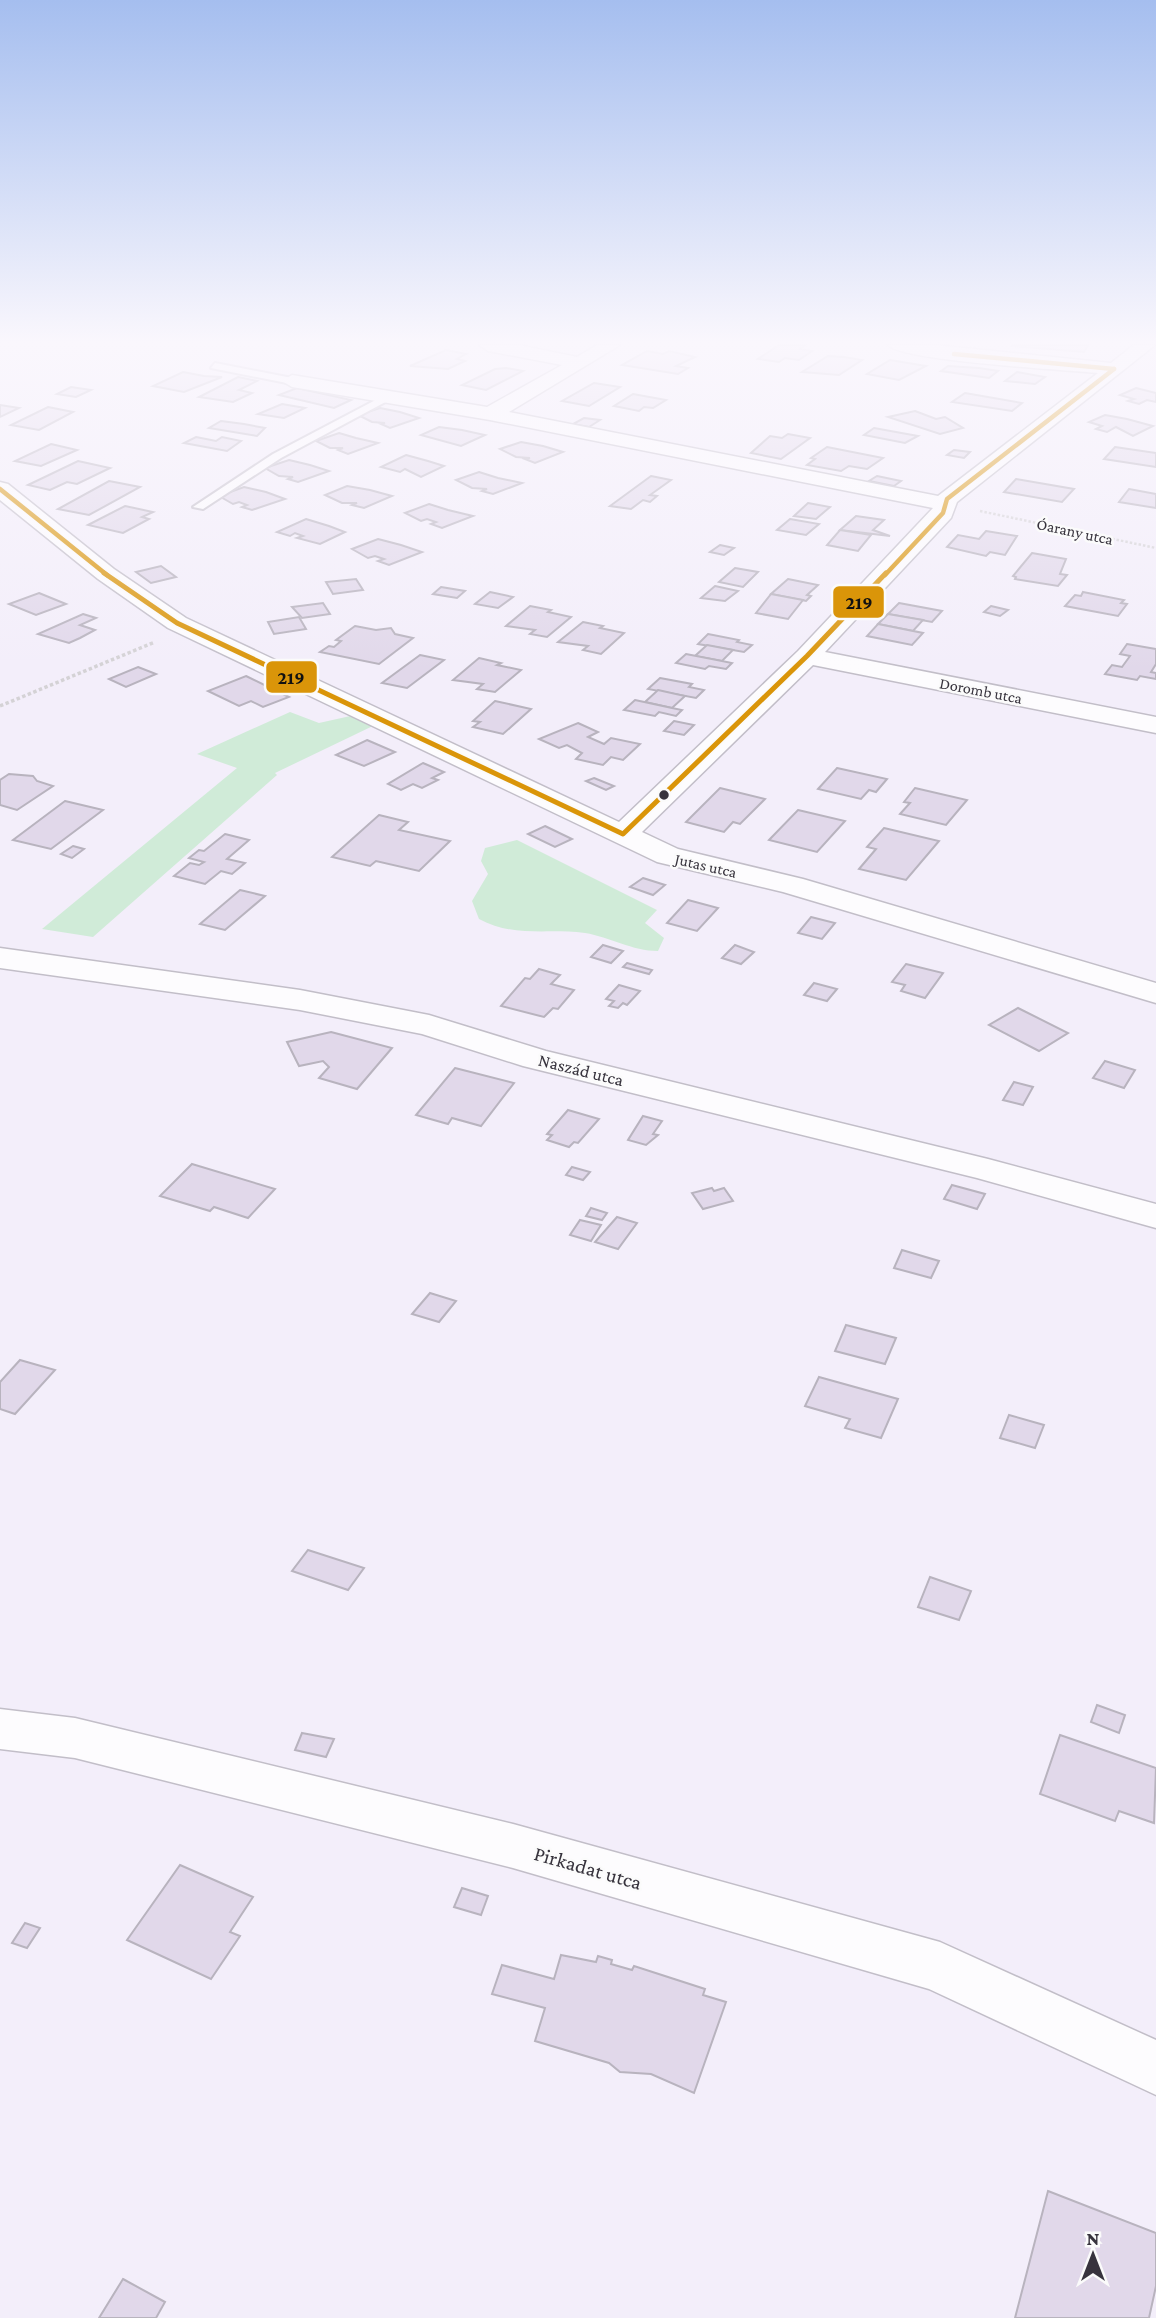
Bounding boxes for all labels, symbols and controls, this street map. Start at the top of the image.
street label: Óarany utca [1035,515,1115,549]
line badge: 219 [832,585,885,619]
text: 219 [845,592,873,613]
line badge: 219 [265,660,318,694]
text: 219 [277,667,305,688]
street label: Doromb utca [938,674,1024,707]
unlabelled marker [657,788,671,802]
street label: Jutas utca [671,850,739,882]
street label: Naszád utca [536,1050,626,1090]
street label: Pirkadat utca [531,1841,645,1895]
north arrow [1058,2220,1128,2290]
text: N [1087,2228,1100,2249]

